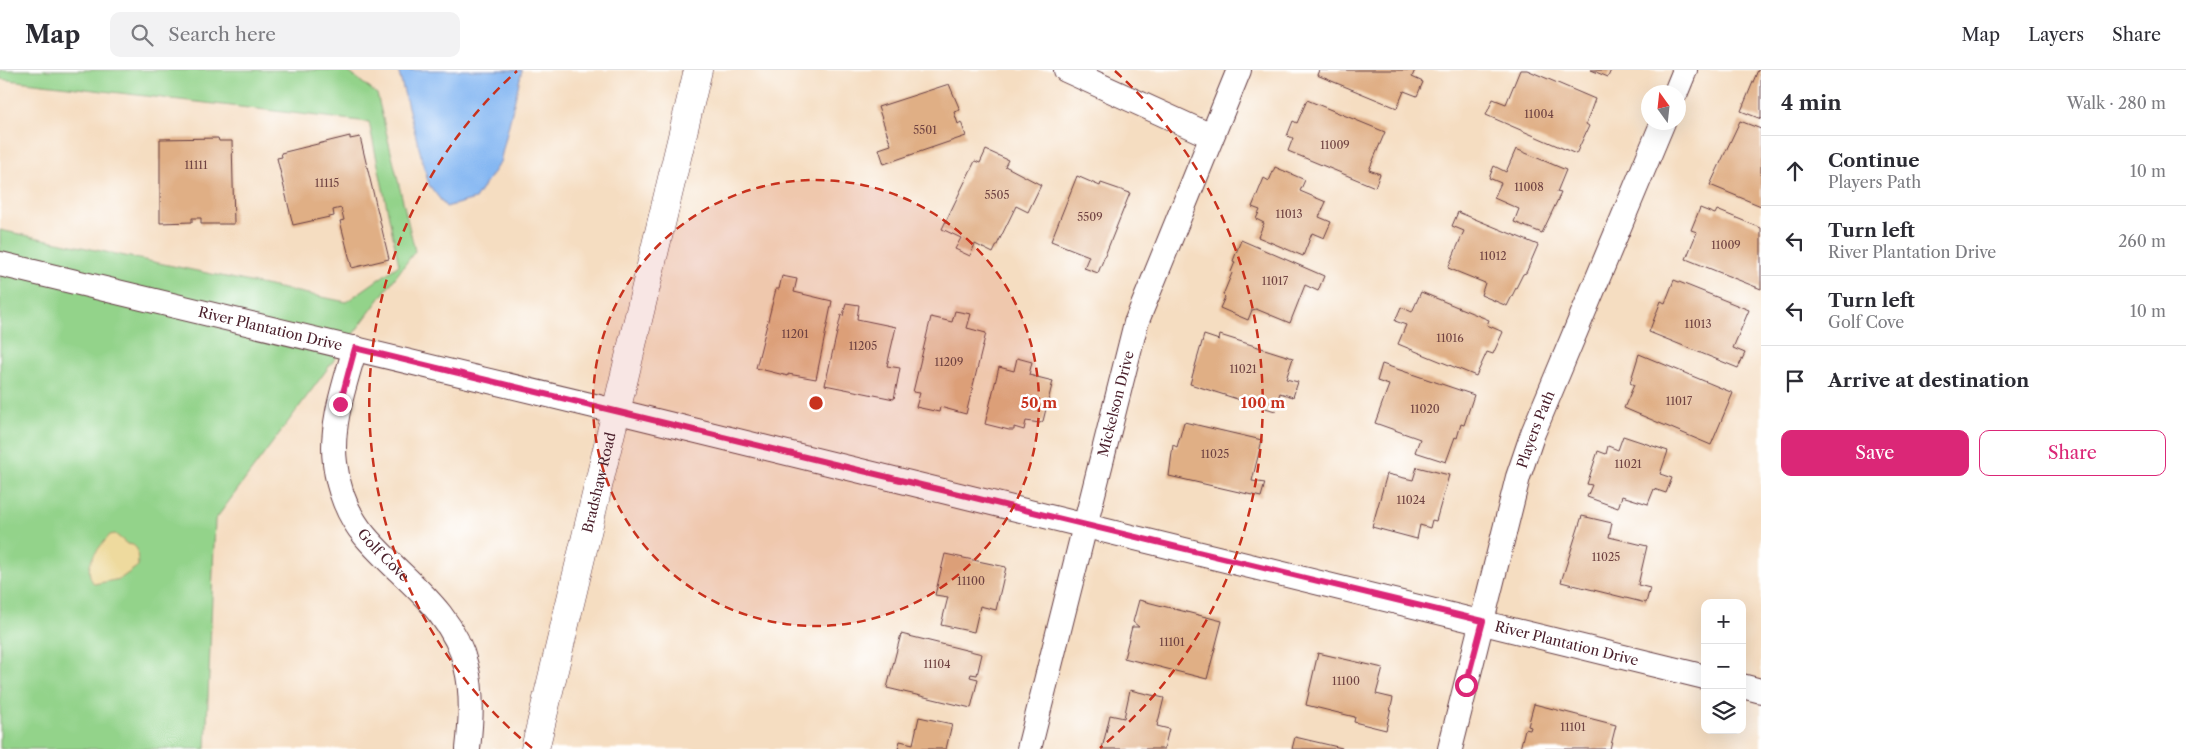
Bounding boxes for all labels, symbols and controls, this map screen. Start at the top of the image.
search box [110,12,460,57]
text: Map [25,20,80,49]
icon: search [128,21,156,49]
text: Search here [168,23,276,46]
text: Map [1962,24,2000,46]
text: Layers [2028,24,2084,46]
text: Share [2112,24,2161,46]
north arrow [1641,85,1686,130]
text: 4 min [1781,90,1842,115]
text: Walk · 280 m [2067,93,2166,113]
house number: 11004 [1524,107,1554,121]
house number: 5501 [913,123,937,137]
house number: 11009 [1320,138,1350,152]
text: Continue [1828,149,1920,172]
icon: ahead [1781,157,1809,185]
house number: 11111 [184,158,208,172]
text: 10 m [2130,161,2166,181]
text: Players Path [1828,172,1921,192]
house number: 11115 [315,176,339,190]
house number: 11008 [1514,180,1544,194]
house number: 5505 [985,188,1009,202]
house number: 11013 [1276,207,1302,221]
house number: 5509 [1077,210,1103,224]
text: Turn left [1828,219,1915,242]
icon: left [1781,227,1809,255]
text: 260 m [2118,231,2166,251]
house number: 11009 [1711,238,1741,252]
text: River Plantation Drive [1828,242,1996,262]
house number: 11012 [1479,249,1507,263]
house number: 11017 [1262,274,1289,288]
text: Turn left [1828,289,1915,312]
icon: left [1781,297,1809,325]
text: 10 m [2130,301,2166,321]
street label: River Plantation Drive [197,303,344,355]
text: Golf Cove [1828,312,1904,332]
house number: 11013 [1685,317,1711,331]
house number: 11201 [781,327,809,341]
house number: 11016 [1436,331,1464,345]
house number: 11205 [849,339,877,353]
street label: Mickelson Drive [1094,349,1138,459]
house number: 11209 [935,355,964,369]
house number: 11021 [1229,362,1257,376]
icon: arrive [1781,367,1809,395]
text: Arrive at destination [1828,369,2029,392]
street label: Players Path [1513,388,1559,471]
route end [329,393,352,416]
text: 50 m [1021,393,1057,412]
text: 100 m [1241,393,1285,412]
centre of rings [807,394,825,412]
house number: 11017 [1666,394,1693,408]
house number: 11020 [1410,402,1440,416]
street label: Bradshaw Road [578,430,620,535]
button: Save [1781,430,1969,476]
button: Share [1979,430,2166,476]
house number: 11025 [1201,447,1229,461]
house number: 11021 [1614,457,1642,471]
house number: 11024 [1397,493,1425,507]
street label: Golf Cove [354,525,413,585]
house number: 11025 [1592,550,1620,564]
house number: 11100 [957,574,985,588]
map controls [1701,599,1746,734]
button: + [1701,599,1746,644]
street label: River Plantation Drive [1493,617,1641,670]
house number: 11101 [1159,635,1185,649]
button: − [1701,644,1746,689]
house number: 11104 [923,657,951,671]
house number: 11100 [1332,674,1360,688]
route start [1455,674,1478,697]
button: layers [1701,689,1746,734]
house number: 11101 [1560,720,1586,734]

